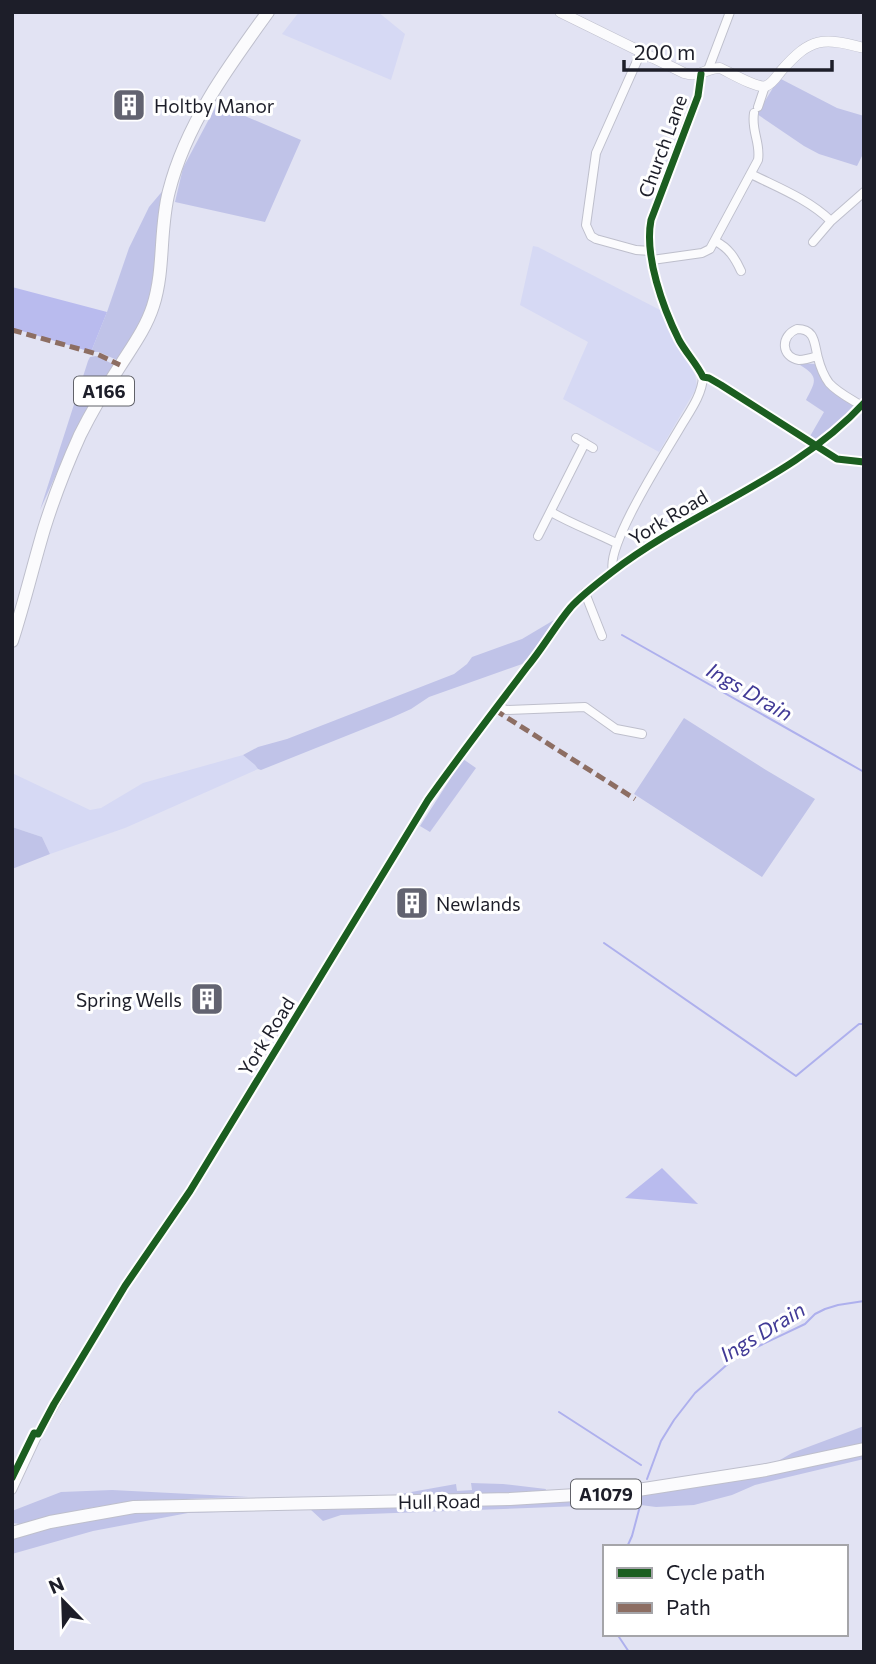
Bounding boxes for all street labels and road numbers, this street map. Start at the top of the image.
street label: Church Lane [633,92,691,200]
road number: A166 [74,376,134,405]
street label: York Road [624,485,712,549]
street label: York Road [233,993,299,1079]
road number: A1079 [571,1479,641,1508]
street label: Hull Road [398,1489,480,1513]

